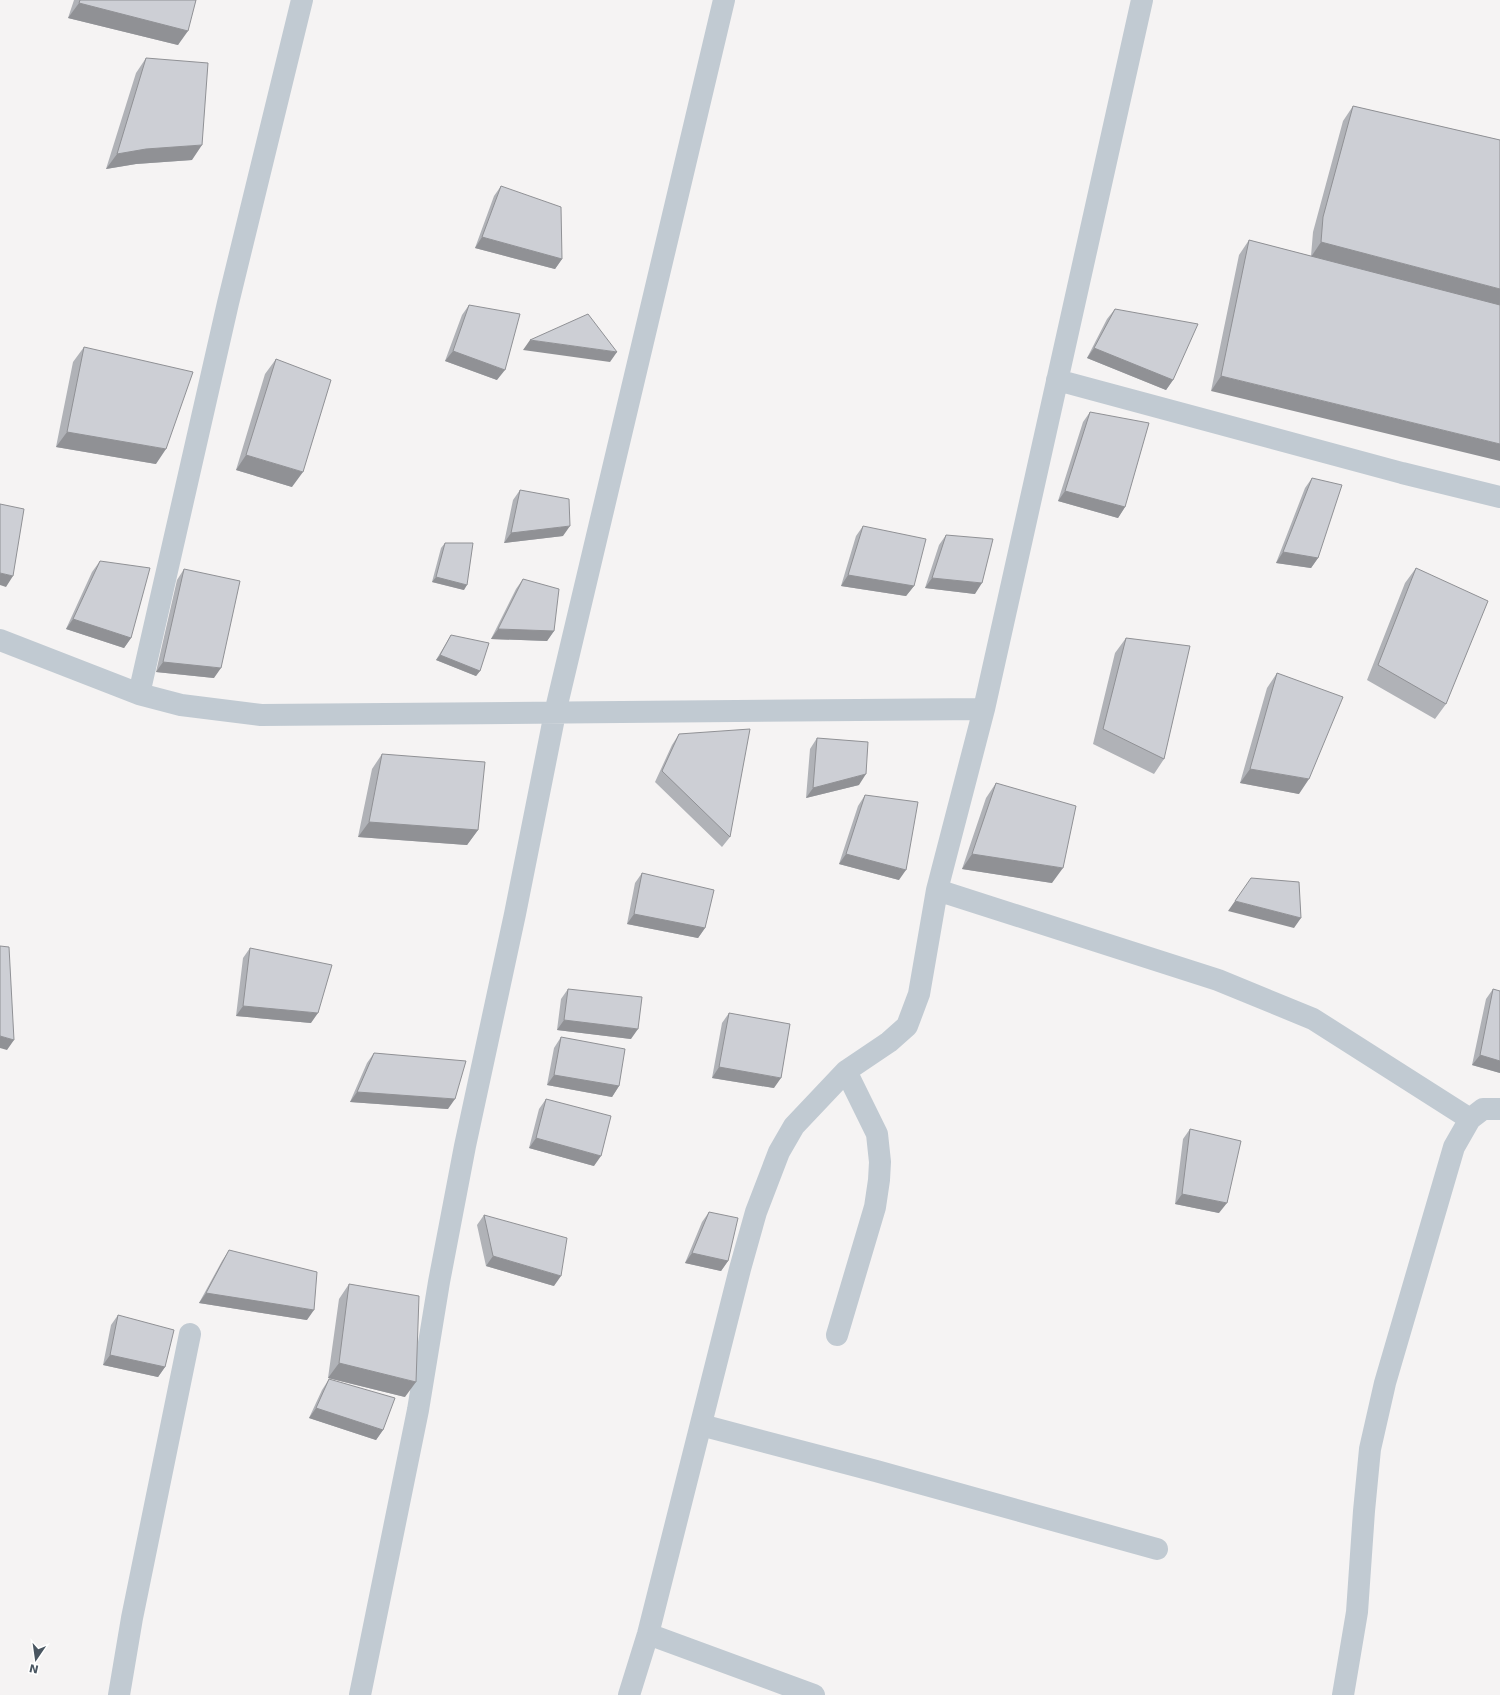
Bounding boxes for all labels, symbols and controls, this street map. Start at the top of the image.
north arrow [16,1639,56,1679]
text: N [28,1661,40,1676]

